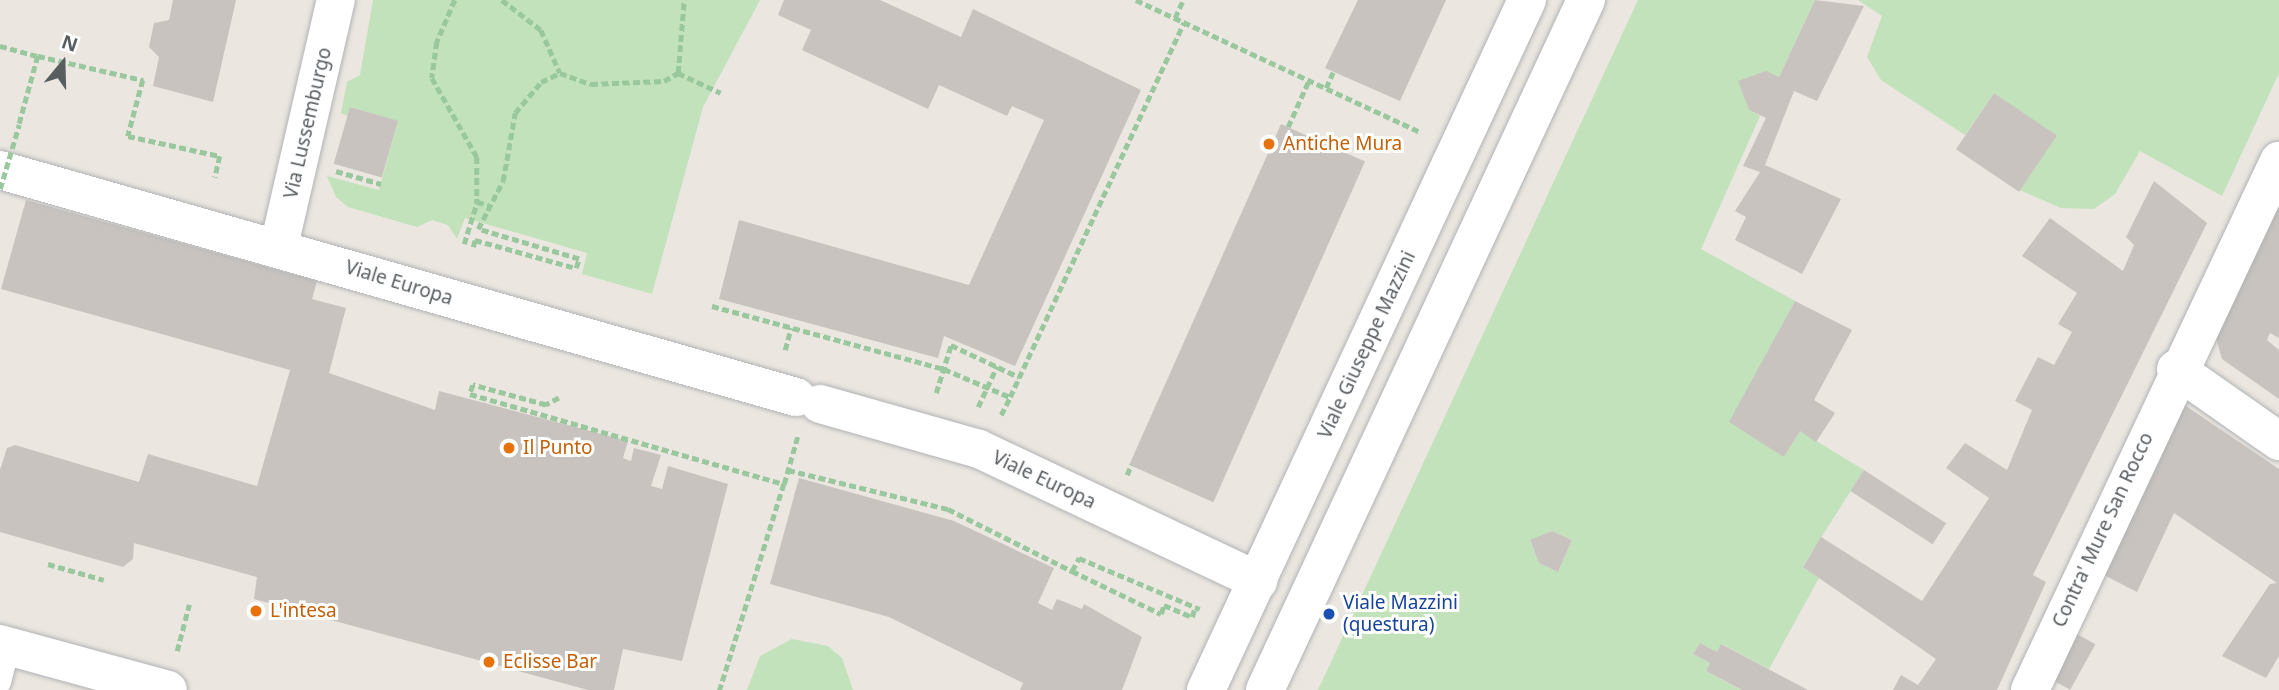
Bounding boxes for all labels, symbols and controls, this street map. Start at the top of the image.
north arrow [28,28,98,98]
text: N [58,28,81,58]
street label: Via Lussemburgo [280,45,336,201]
place label: Antiche Mura [1283,133,1402,155]
marker: Antiche Mura [1261,136,1277,152]
street label: Viale Giuseppe Mazzini [1314,248,1420,442]
street label: Viale Europa [343,256,455,310]
street label: Contra' Mure San Rocco [2048,429,2158,631]
place label: Il Punto [523,437,593,459]
marker: Il Punto [501,440,517,456]
street label: Viale Europa [989,446,1099,514]
place label: Viale Mazzini (questura) [1343,592,1458,636]
place label: L'intesa [270,600,337,622]
marker: L'intesa [248,603,264,619]
marker: Viale Mazzini (questura) [1321,606,1337,622]
place label: Eclisse Bar [503,651,597,673]
marker: Eclisse Bar [481,654,497,670]

